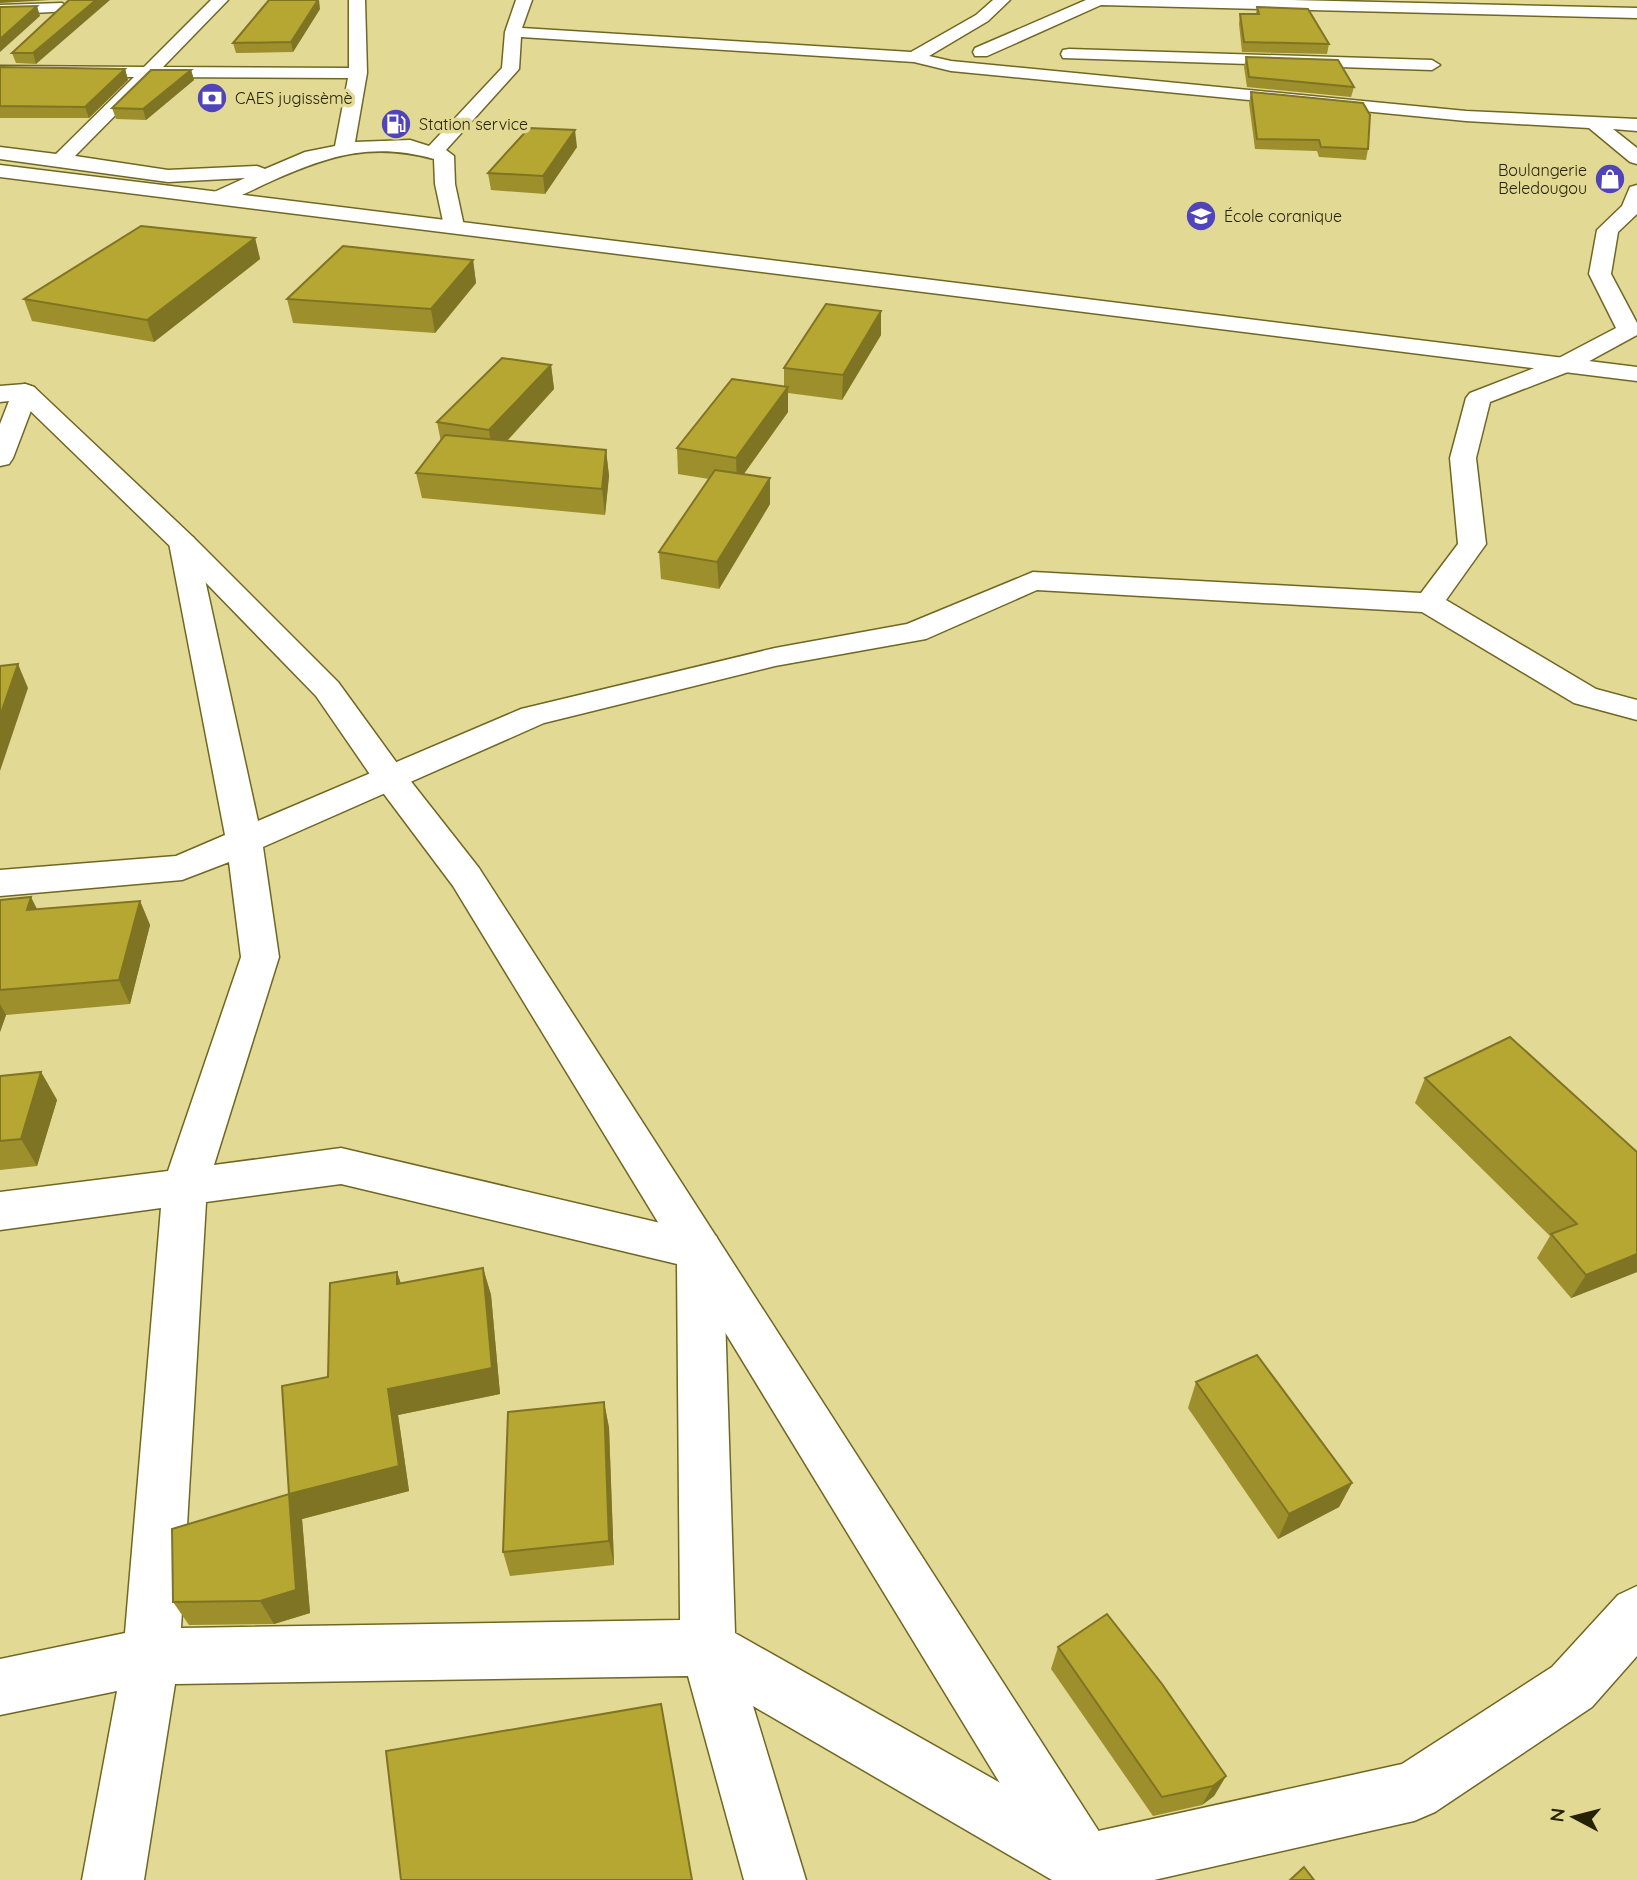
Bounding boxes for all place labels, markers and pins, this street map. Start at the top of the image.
bank icon: CAES jugissèmè [195,81,229,115]
place label: CAES jugissèmè [235,88,353,108]
fuel station icon: Station service [379,107,413,141]
place label: Station service [419,114,528,134]
place label: Boulangerie Beledougou [1498,160,1587,198]
shop icon: Boulangerie Beledougou [1593,162,1627,196]
school or university icon: École coranique [1184,199,1218,233]
place label: École coranique [1224,206,1342,226]

